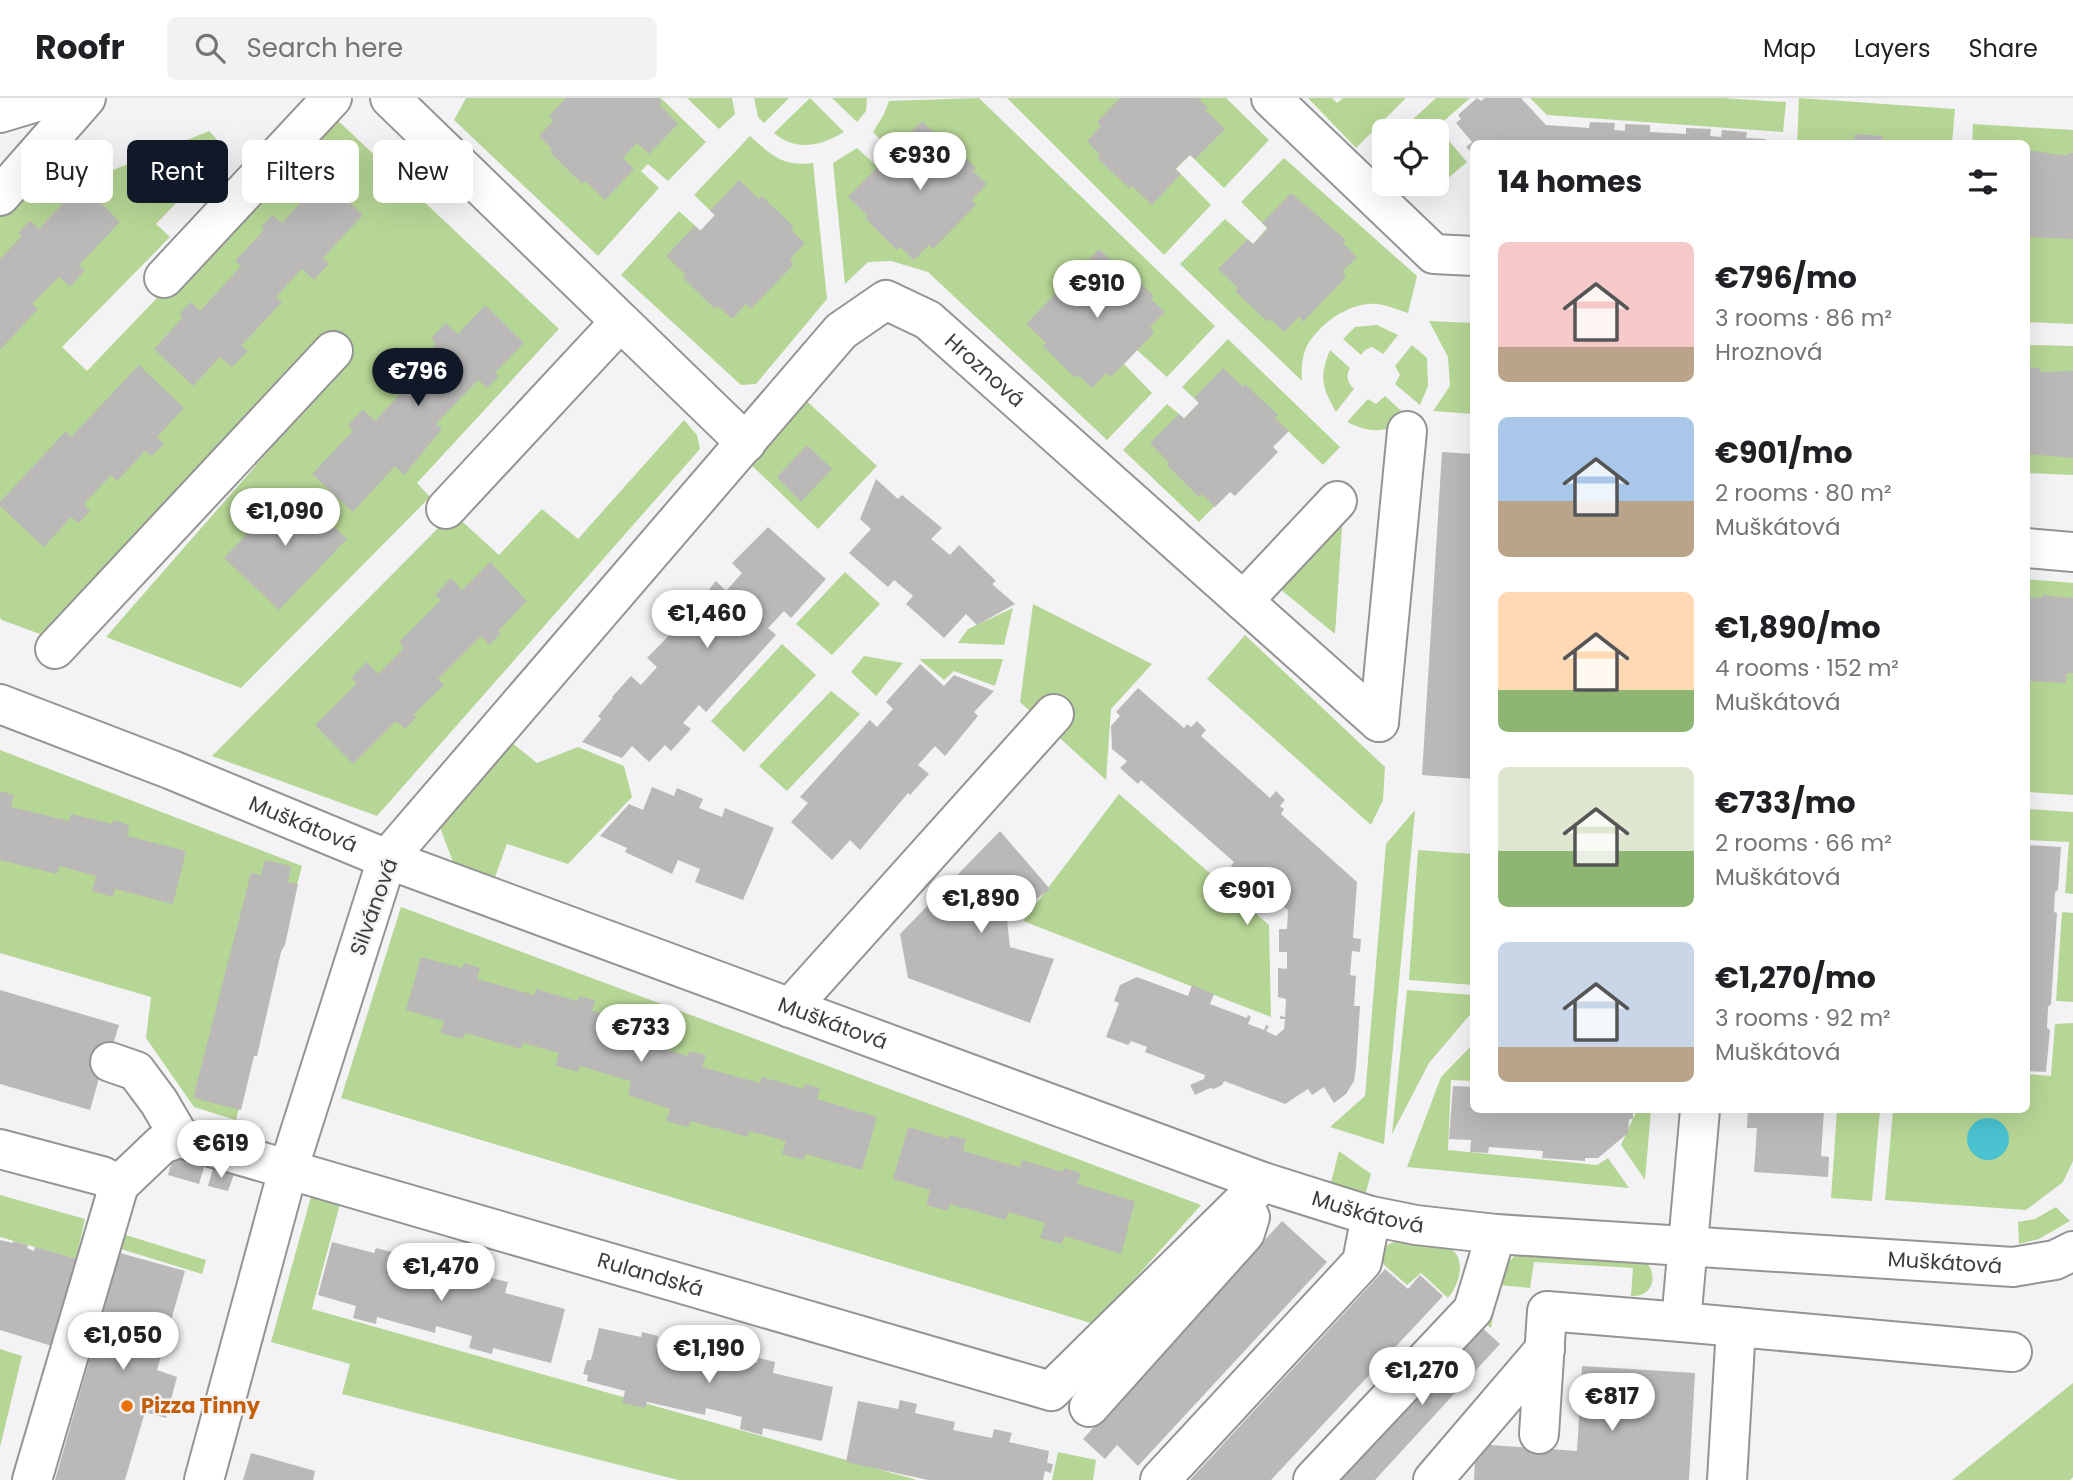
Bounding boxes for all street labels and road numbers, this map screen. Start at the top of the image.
street label: Hroznová [939,327,1031,414]
street label: Muškátová [245,788,362,859]
street label: Silvánová [343,854,405,959]
street label: Muškátová [774,989,892,1056]
street label: Muškátová [1308,1183,1425,1240]
street label: Muškátová [1887,1244,2003,1280]
street label: Rulandská [594,1245,707,1303]

